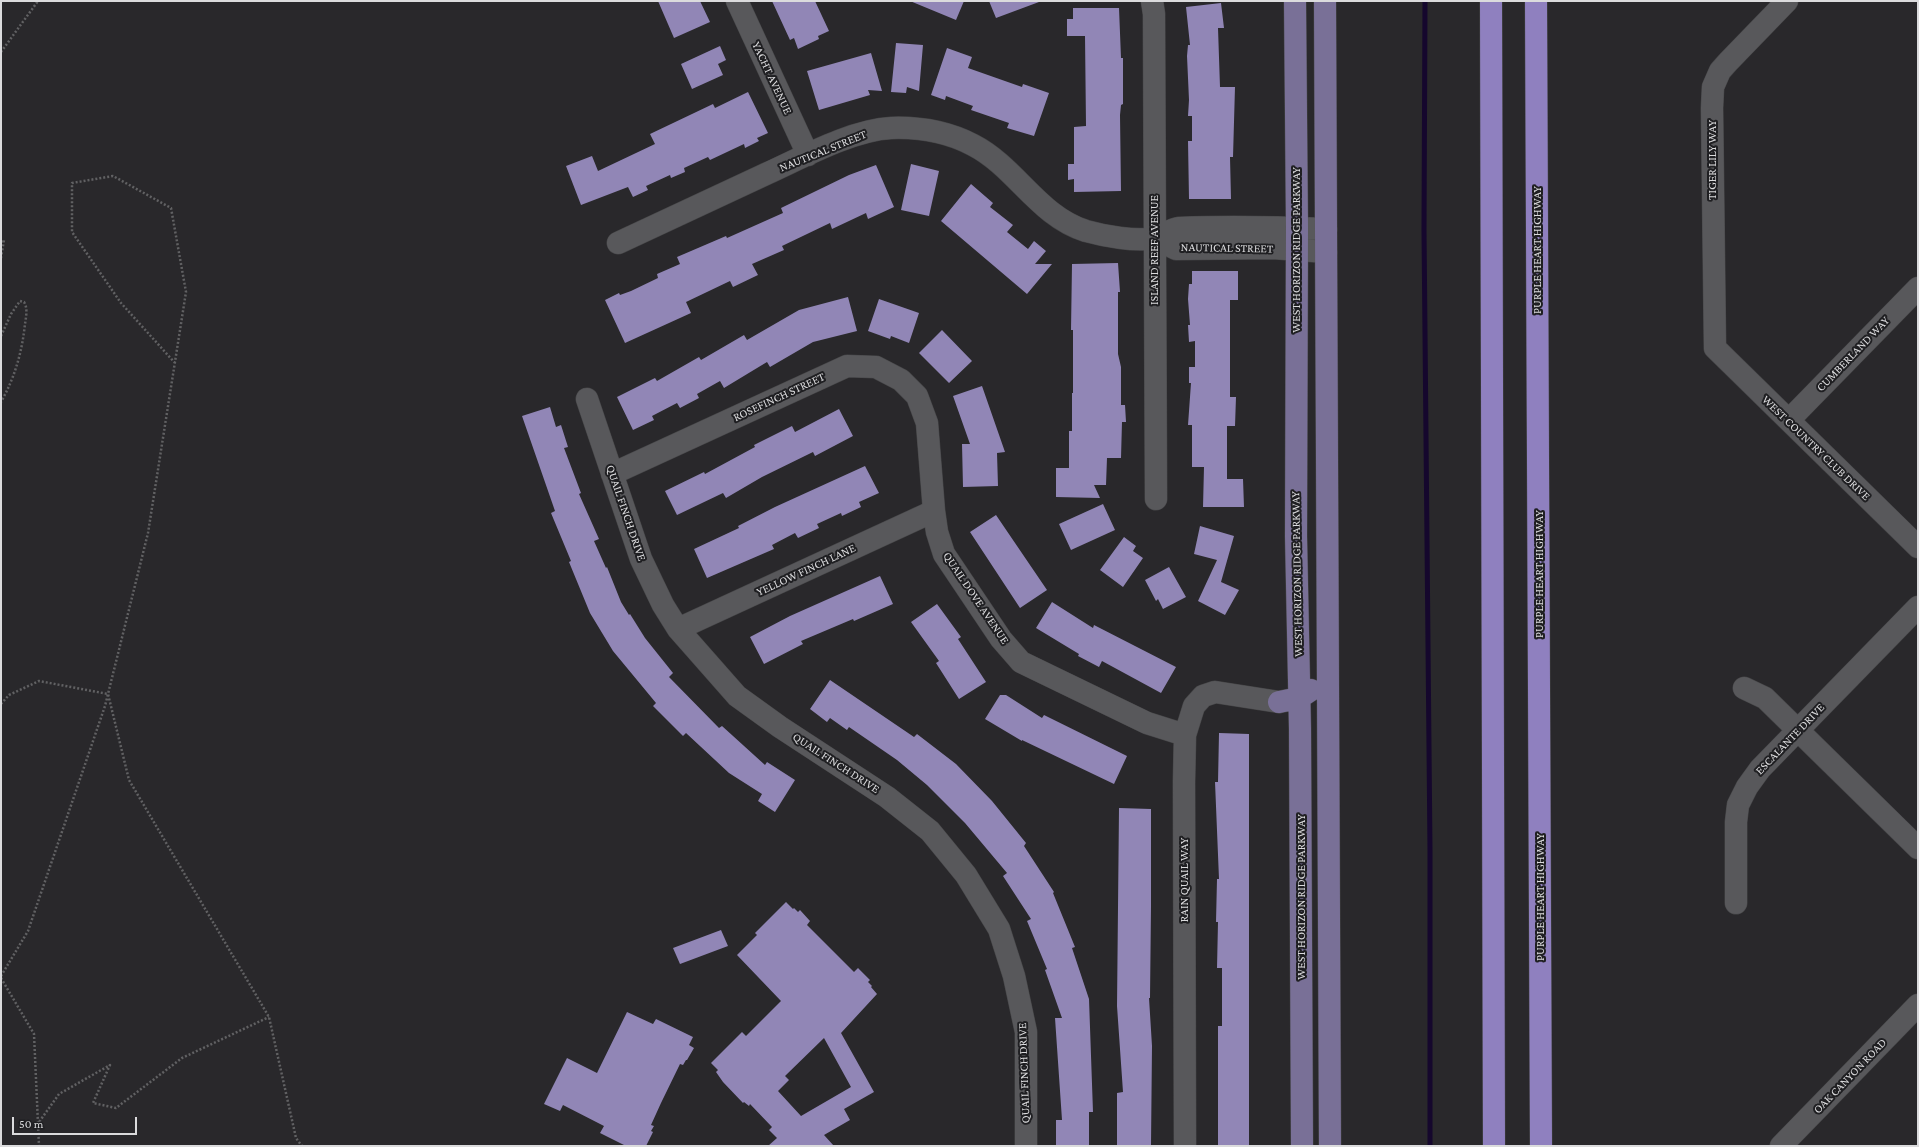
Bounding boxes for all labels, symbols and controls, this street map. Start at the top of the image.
street label: YACHT AVENUE [749,39,795,117]
street label: TIGER LILY WAY [1705,120,1719,200]
street label: NAUTICAL STREET [777,127,869,175]
street label: WEST HORIZON RIDGE PARKWAY [1289,167,1303,333]
street label: PURPLE HEART HIGHWAY [1530,186,1544,314]
street label: ISLAND REEF AVENUE [1147,195,1161,305]
street label: NAUTICAL STREET [1180,240,1274,256]
street label: CUMBERLAND WAY [1814,313,1892,395]
street label: ROSEFINCH STREET [731,369,827,425]
street label: WEST COUNTRY CLUB DRIVE [1759,392,1873,504]
street label: QUAIL FINCH DRIVE [603,463,649,563]
street label: WEST HORIZON RIDGE PARKWAY [1288,491,1306,657]
street label: PURPLE HEART HIGHWAY [1532,510,1546,638]
street label: YELLOW FINCH LANE [754,541,858,599]
street label: QUAIL DOVE AVENUE [940,549,1012,647]
street label: ESCALANTE DRIVE [1752,700,1828,778]
street label: QUAIL FINCH DRIVE [790,730,882,796]
street label: WEST HORIZON RIDGE PARKWAY [1294,814,1308,980]
street label: PURPLE HEART HIGHWAY [1533,833,1547,961]
street label: RAIN QUAIL WAY [1177,838,1191,922]
street label: QUAIL FINCH DRIVE [1015,1022,1033,1124]
street label: OAK CANYON ROAD [1810,1035,1890,1117]
scale bar [14,1109,139,1135]
text: 50 m [19,1117,43,1131]

